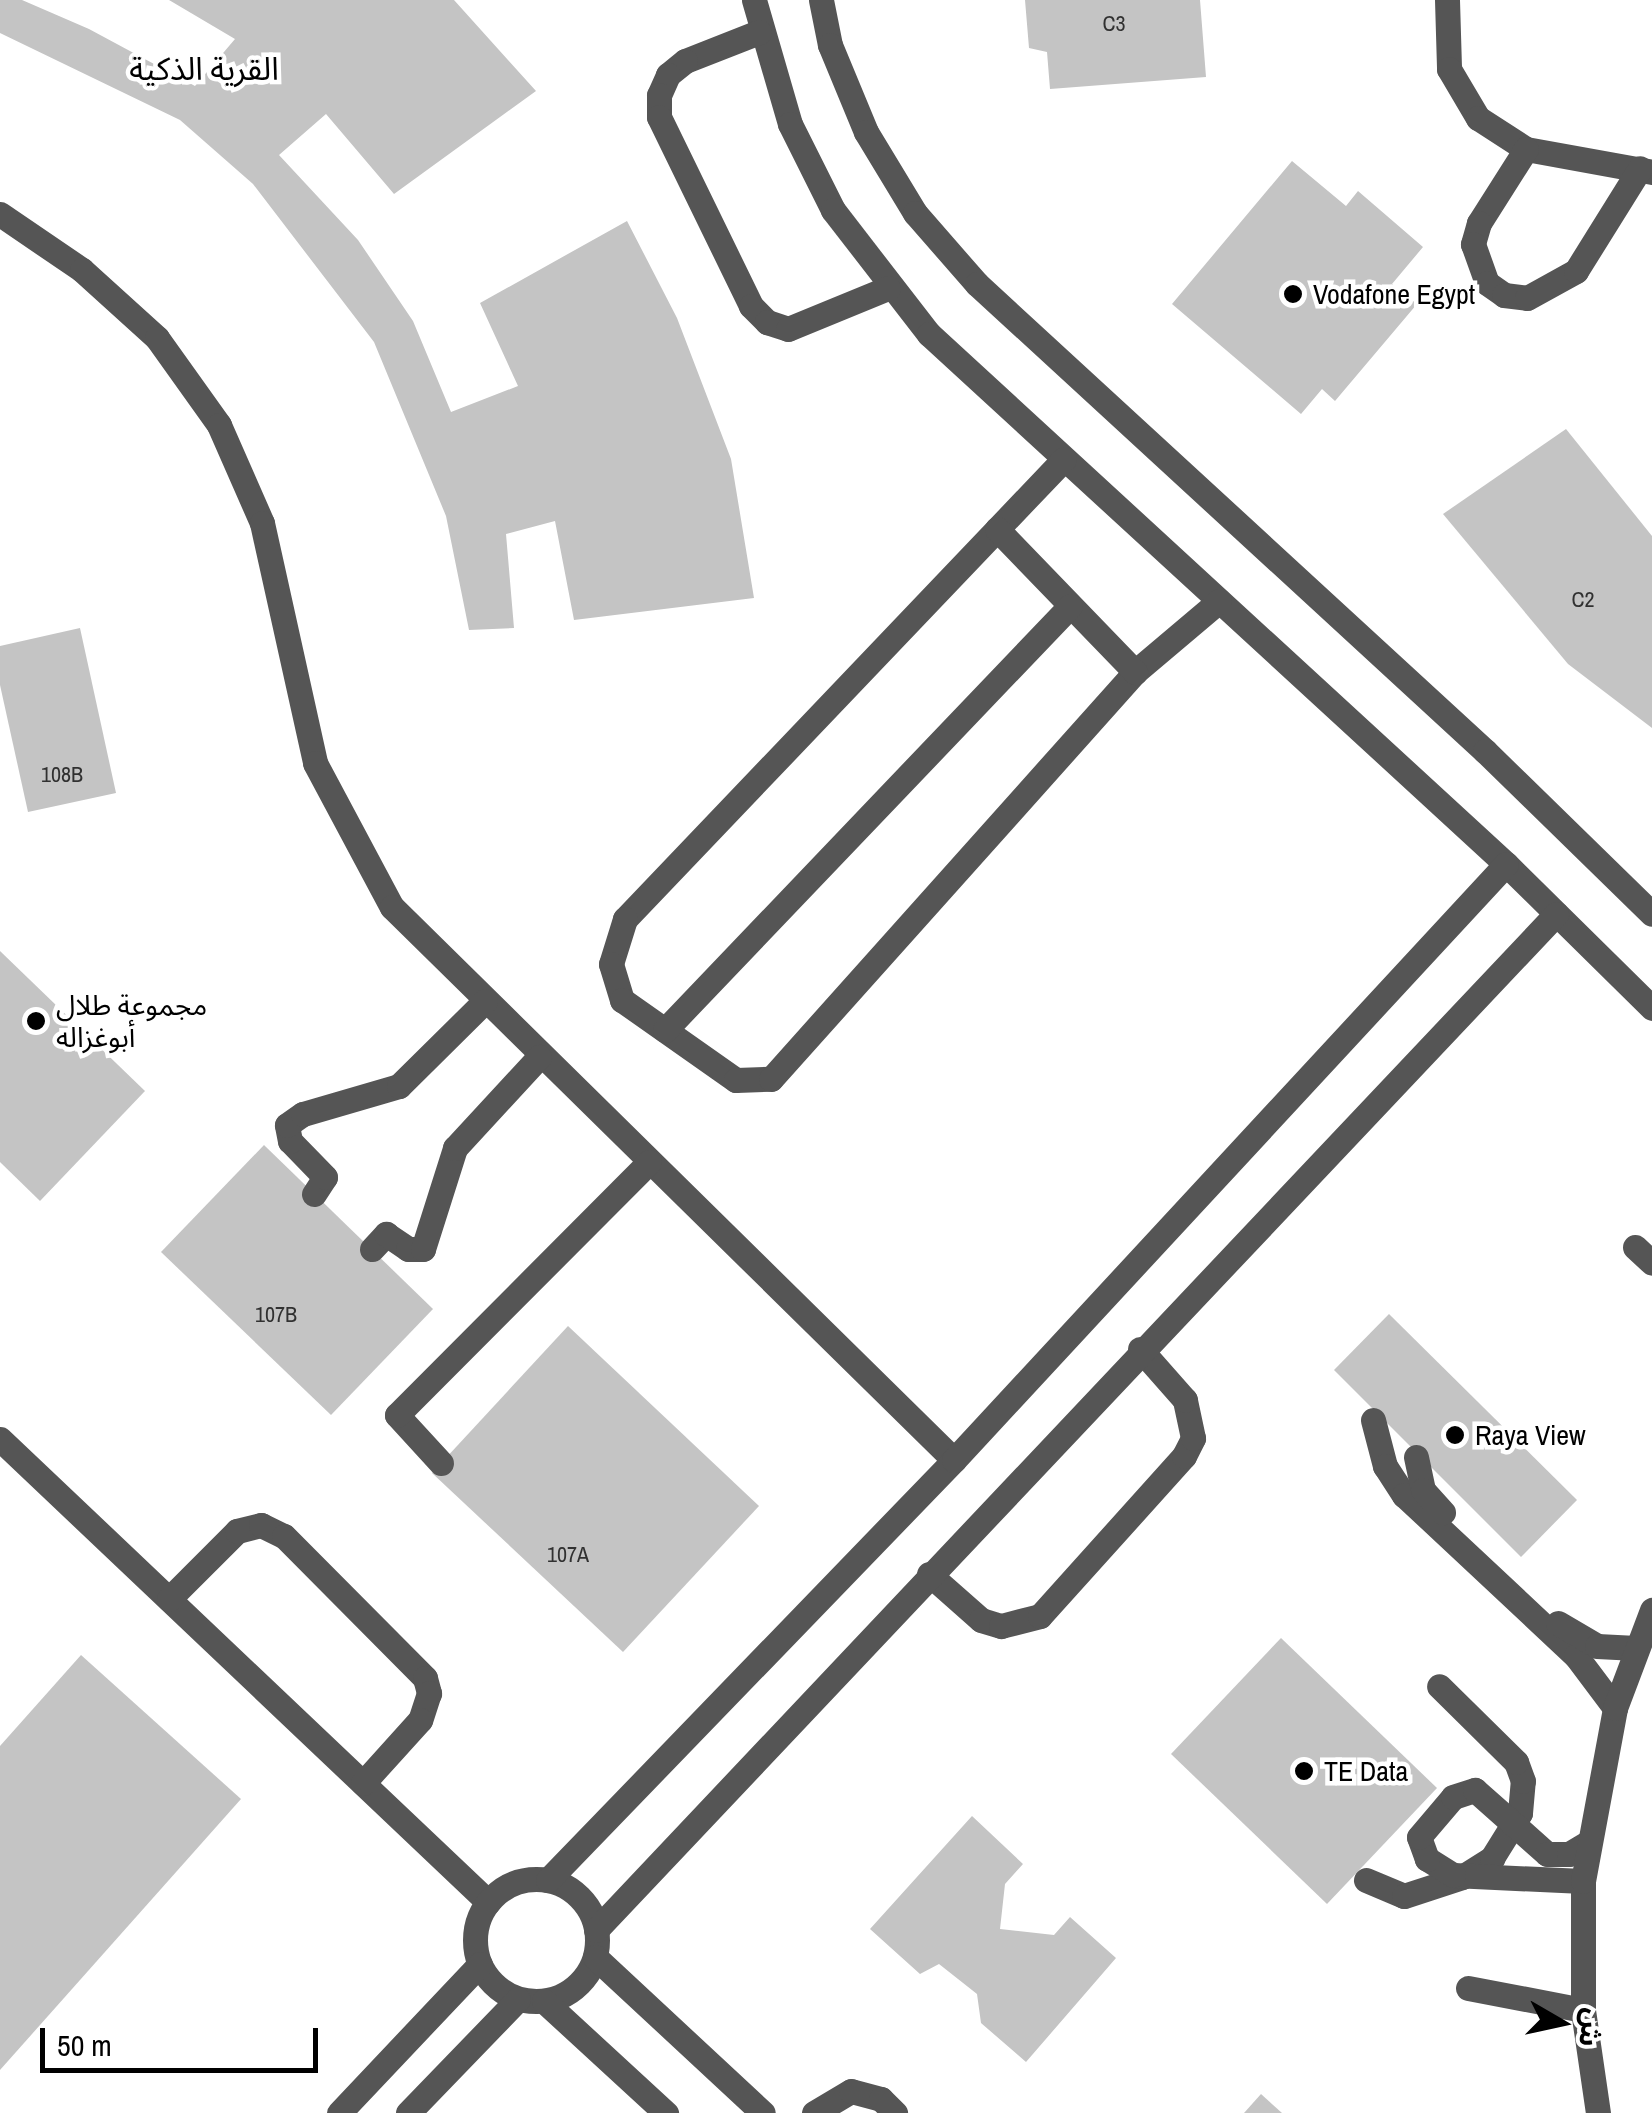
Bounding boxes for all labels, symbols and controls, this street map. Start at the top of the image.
house number: C3 [1102,11,1126,37]
district label: القرية الذكية [129,50,279,88]
place label: Vodafone Egypt [1313,277,1475,311]
marker: Vodafone Egypt [1282,283,1304,305]
house number: C2 [1571,587,1595,613]
house number: 108B [41,762,83,788]
place label: مجموعة طلال أبوغزاله [56,988,207,1054]
marker: مجموعة طلال أبوغزاله [25,1010,47,1032]
house number: 107B [255,1302,297,1328]
place label: Raya View [1475,1418,1586,1452]
marker: Raya View [1444,1424,1466,1446]
house number: 107A [547,1542,589,1568]
place label: TE Data [1324,1754,1408,1788]
marker: TE Data [1293,1760,1315,1782]
north arrow [1512,1973,1612,2073]
text: ش [1570,2006,1613,2050]
scale bar [45,2008,322,2070]
text: 50 m [57,2025,112,2065]

